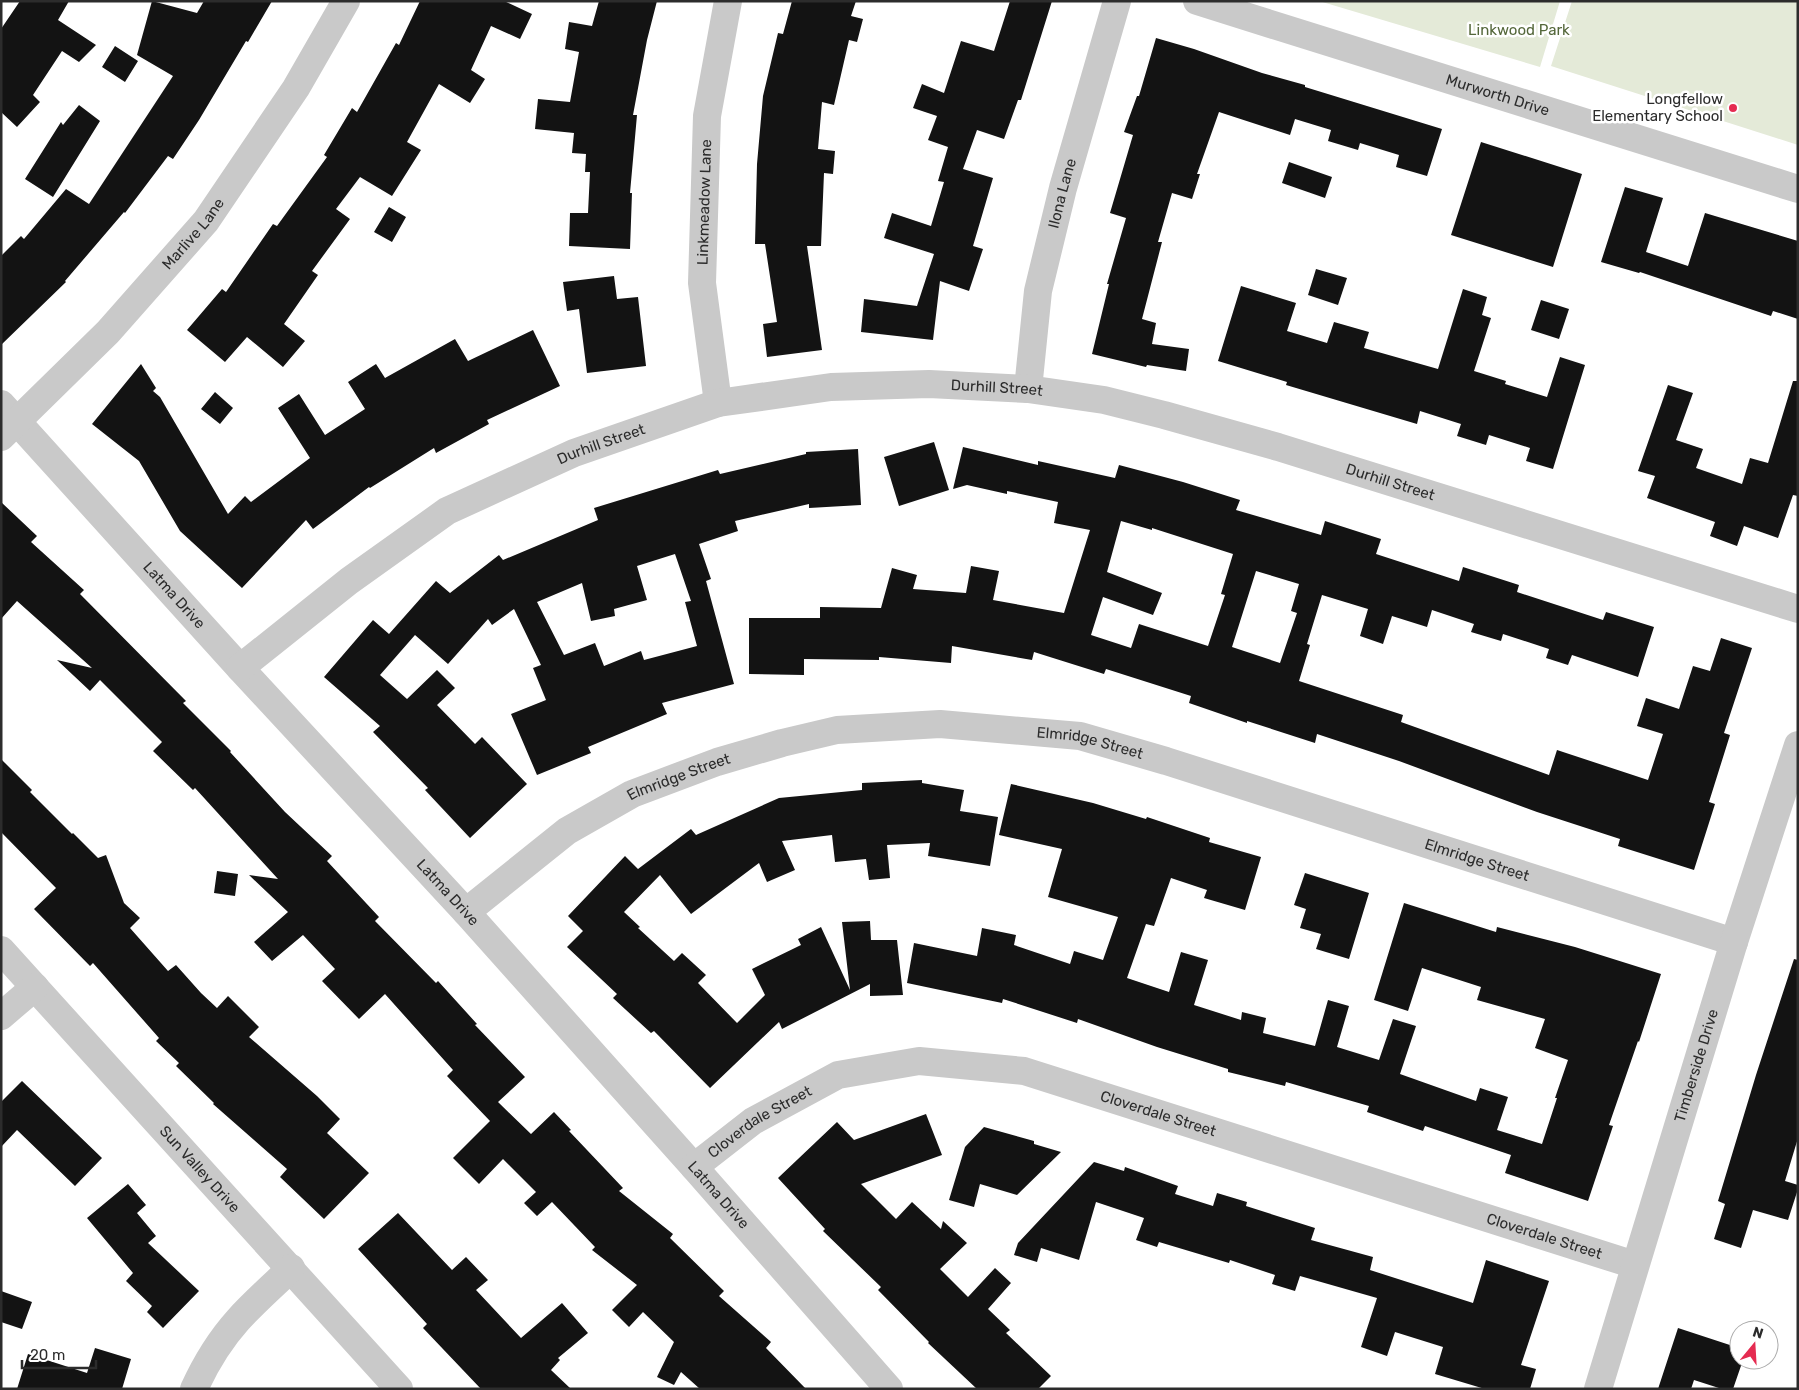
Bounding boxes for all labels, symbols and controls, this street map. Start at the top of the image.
park label: Linkwood Park [1468,21,1570,39]
street label: Murworth Drive [1444,70,1552,120]
place label: Longfellow Elementary School [1592,90,1723,125]
marker: Longfellow Elementary School [1727,102,1739,114]
street label: Linkmeadow Lane [694,139,715,265]
street label: Ilona Lane [1045,156,1080,230]
street label: Marlive Lane [158,195,228,273]
street label: Durhill Street [950,376,1044,400]
street label: Durhill Street [554,420,648,469]
street label: Durhill Street [1344,460,1437,504]
street label: Latma Drive [139,558,209,632]
street label: Elmridge Street [1036,723,1145,763]
street label: Elmridge Street [623,750,732,804]
street label: Elmridge Street [1422,835,1532,885]
street label: Latma Drive [413,855,483,929]
street label: Timberside Drive [1671,1007,1722,1124]
street label: Cloverdale Street [704,1082,815,1162]
street label: Cloverdale Street [1098,1087,1218,1140]
street label: Sun Valley Drive [156,1122,244,1217]
street label: Latma Drive [684,1157,753,1232]
street label: Cloverdale Street [1484,1209,1604,1263]
north arrow [1729,1320,1779,1370]
text: N [1750,1323,1765,1343]
scale bar [22,1338,96,1370]
text: 20 m [30,1346,65,1364]

